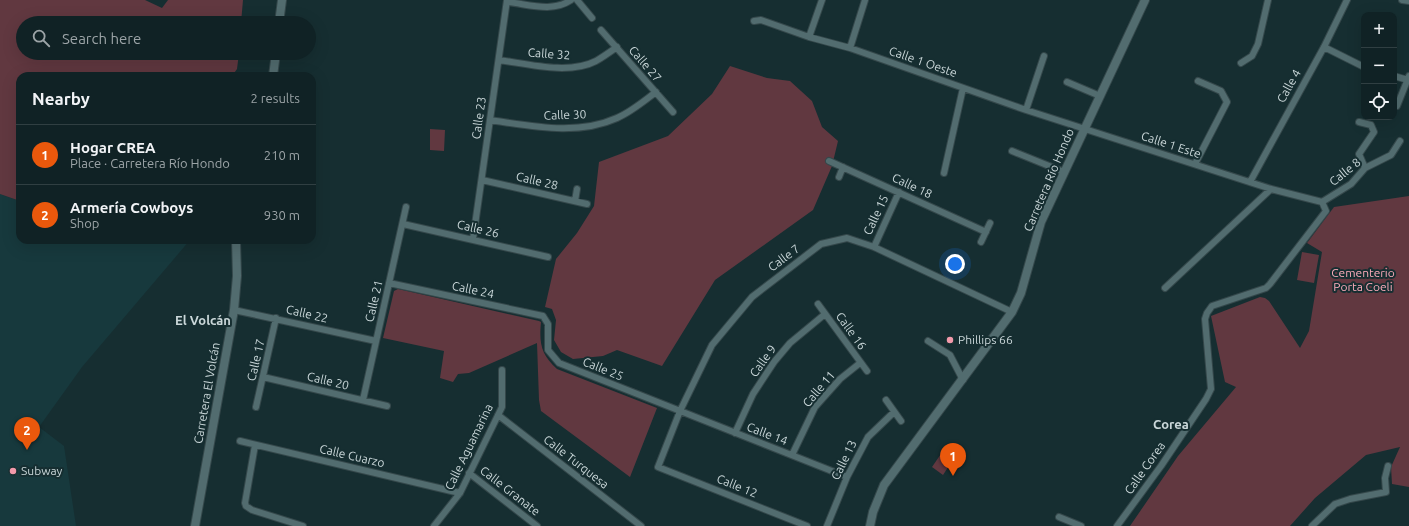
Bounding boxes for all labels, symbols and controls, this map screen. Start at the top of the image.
map controls [1361,12,1397,120]
button: + [1361,12,1397,48]
search box [16,16,316,60]
icon: search [30,27,52,49]
text: Search here [62,30,141,47]
street label: Calle 27 [626,43,664,84]
street label: Calle 1 Oeste [887,44,959,79]
street label: Calle 32 [527,46,571,61]
button: − [1361,48,1397,84]
street label: Calle 4 [1274,67,1303,105]
button: locate [1361,84,1397,120]
text: Nearby [32,89,90,108]
text: 2 results [250,91,300,105]
street label: Calle 23 [469,96,488,140]
street label: Calle 30 [543,107,587,122]
street label: Carretera Río Hondo [1021,126,1076,233]
street label: Calle 1 Este [1140,129,1203,160]
text: Hogar CREA [70,139,156,156]
text: 1 [41,148,49,162]
text: 210 m [264,148,300,162]
street label: Calle 8 [1327,155,1363,188]
text: Place · Carretera Río Hondo [70,156,230,170]
street label: Calle 28 [515,169,560,192]
street label: Calle 18 [890,171,935,201]
street label: Calle 15 [861,193,890,237]
text: Armería Cowboys [70,199,193,216]
text: 2 [41,208,49,222]
text: 930 m [264,208,300,222]
text: Shop [70,216,99,230]
street label: Calle 26 [456,217,501,240]
street label: Calle 7 [765,242,802,274]
your location [945,254,965,274]
park label: Cementerio Porta Coeli [1331,266,1395,293]
street label: Calle 21 [362,279,385,323]
street label: Calle 24 [451,279,496,300]
street label: Calle 22 [285,302,329,325]
street label: Calle 16 [834,310,869,352]
district label: El Volcán [175,313,231,327]
place label: Phillips 66 [958,333,1013,346]
marker: Phillips 66 [945,335,955,345]
street label: Calle 17 [244,338,267,382]
street label: Carretera El Volcán [191,341,222,445]
street label: Calle 9 [747,342,778,379]
street label: Calle 25 [581,355,625,383]
street label: Calle 11 [800,368,837,409]
street label: Calle 20 [306,369,351,392]
street label: Calle Aguamarina [442,402,495,492]
pin: 2 [14,417,40,450]
district label: Corea [1153,417,1189,431]
street label: Calle 14 [745,420,790,447]
street label: Calle Turquesa [541,432,611,491]
street label: Calle 13 [828,438,859,482]
street label: Calle Corea [1122,439,1167,496]
street label: Calle Cuarzo [318,442,386,469]
pin: 1 [940,443,966,476]
street label: Calle Granate [478,463,543,518]
place label: Subway [21,464,63,477]
marker: Subway [8,466,18,476]
street label: Calle 12 [715,472,759,500]

